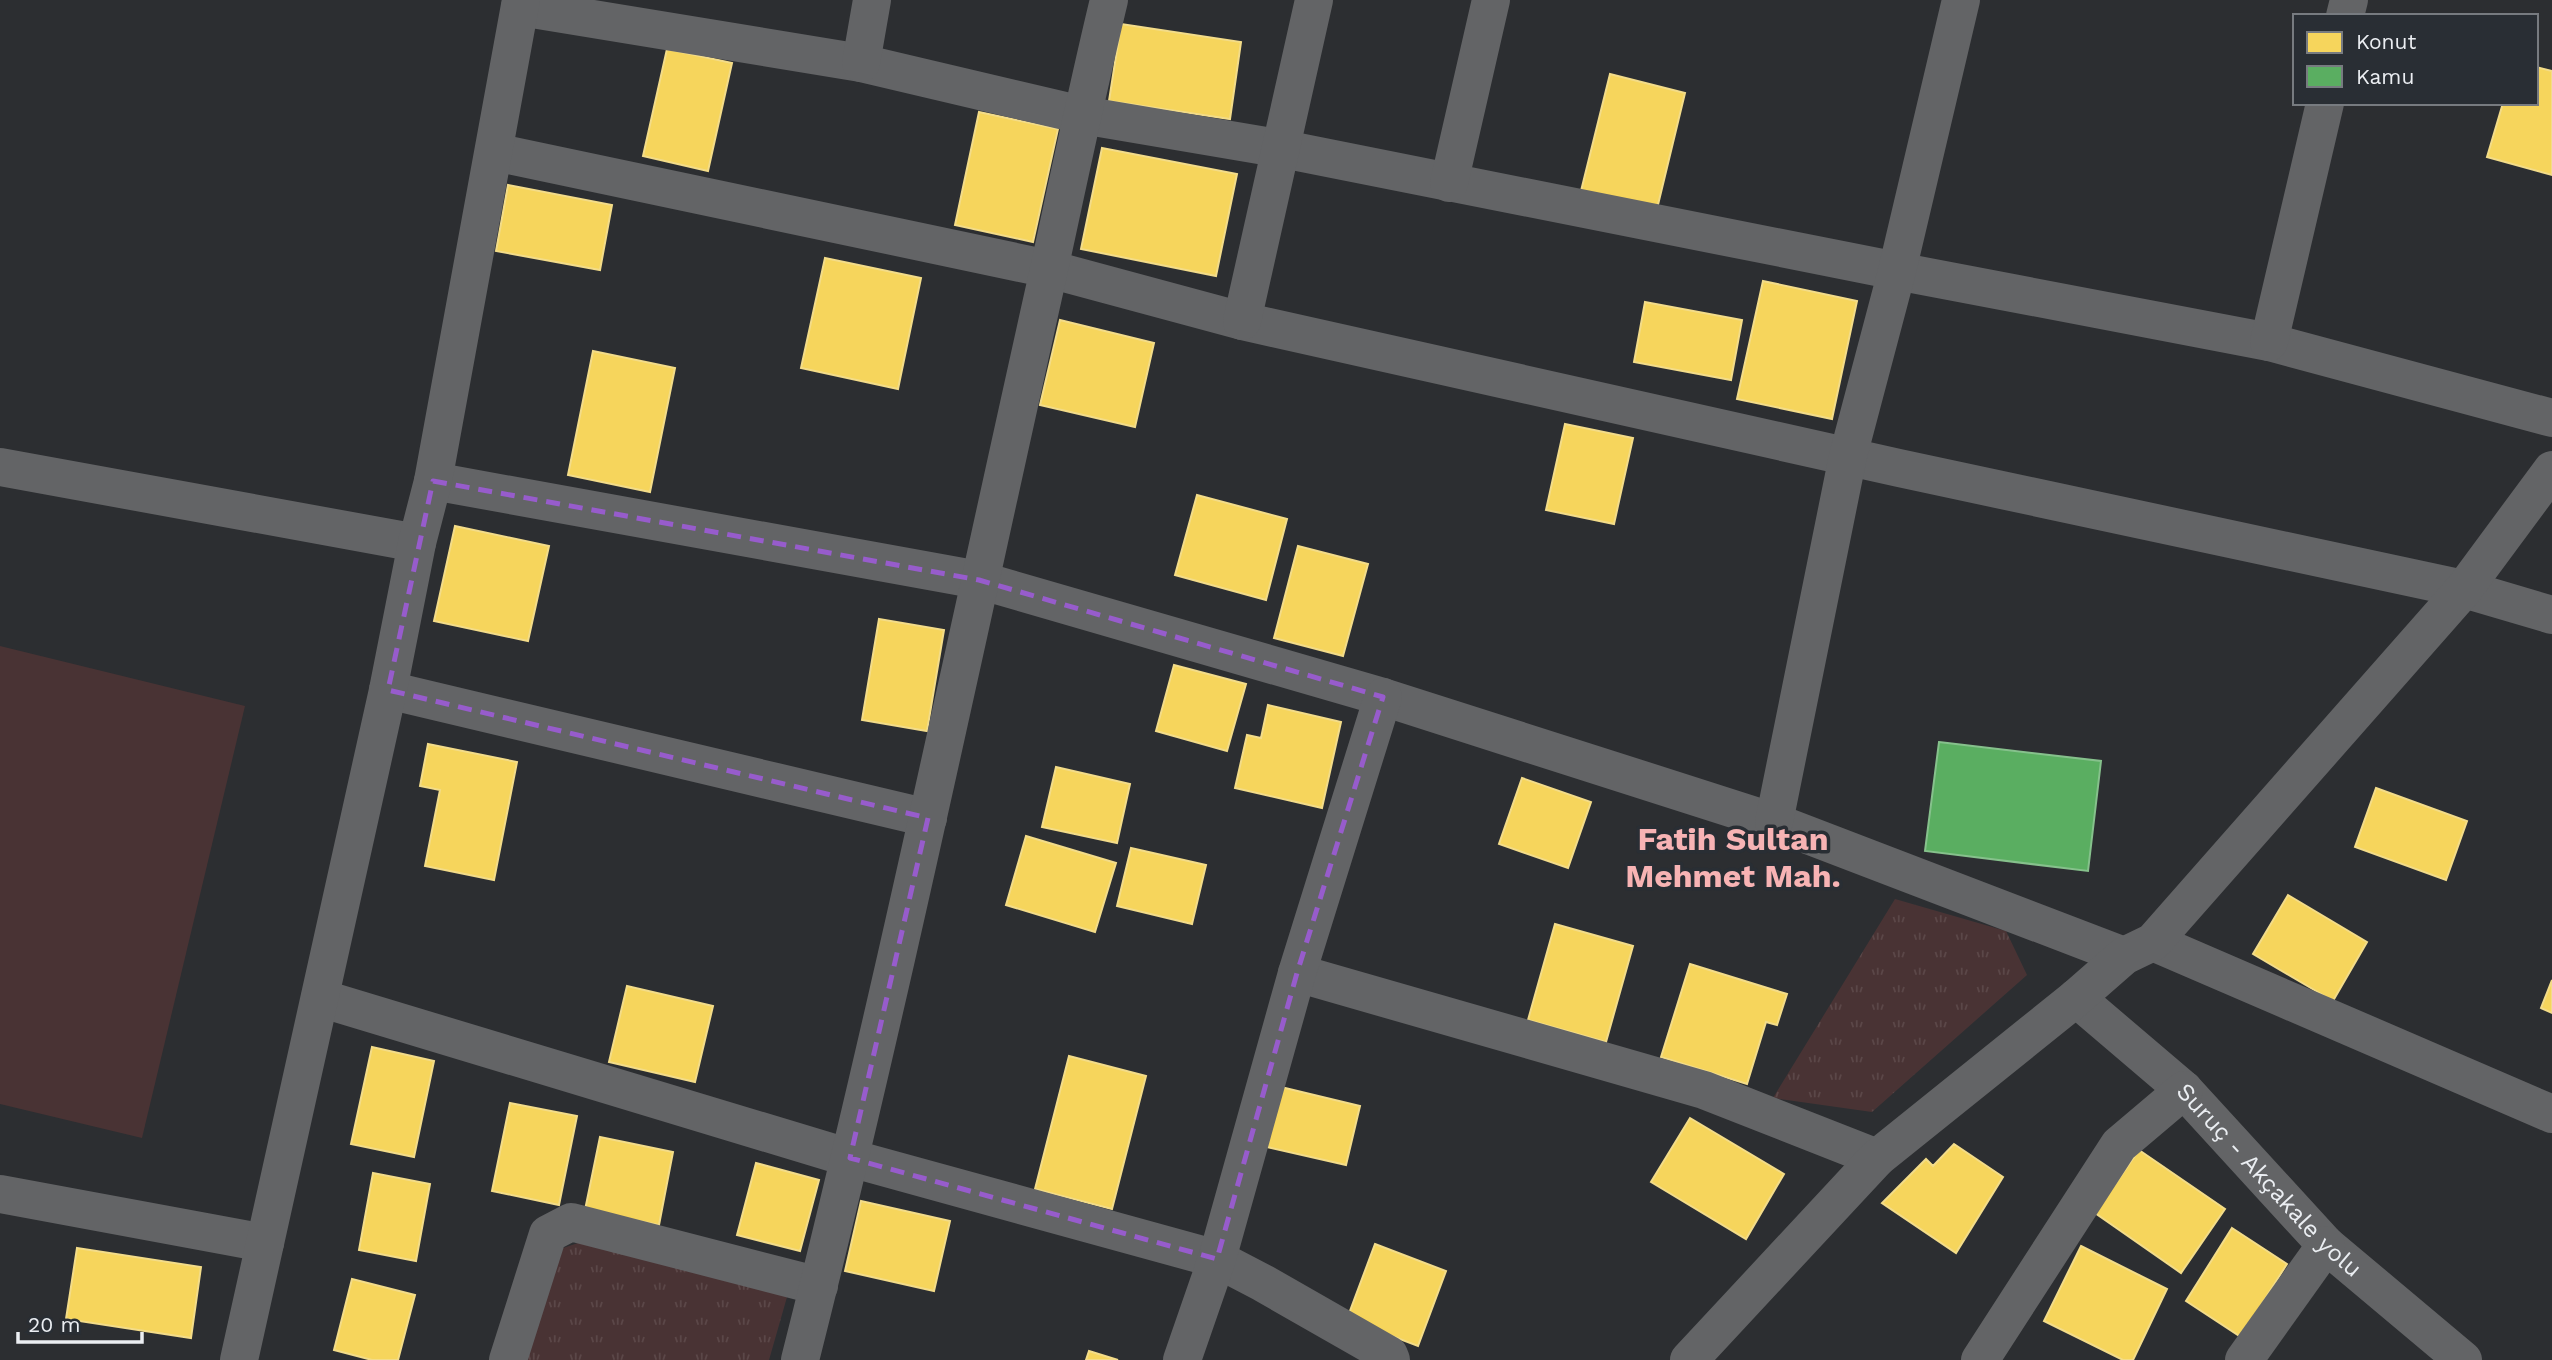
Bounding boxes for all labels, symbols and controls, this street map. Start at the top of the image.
legend [2293,14,2538,105]
text: Konut [2356,29,2416,54]
text: Kamu [2356,64,2414,89]
district label: Fatih Sultan Mehmet Mah. [1625,820,1841,895]
street label: Suruç - Akçakale yolu [2171,1077,2367,1283]
scale bar [18,1300,142,1344]
text: 20 m [28,1312,80,1337]

